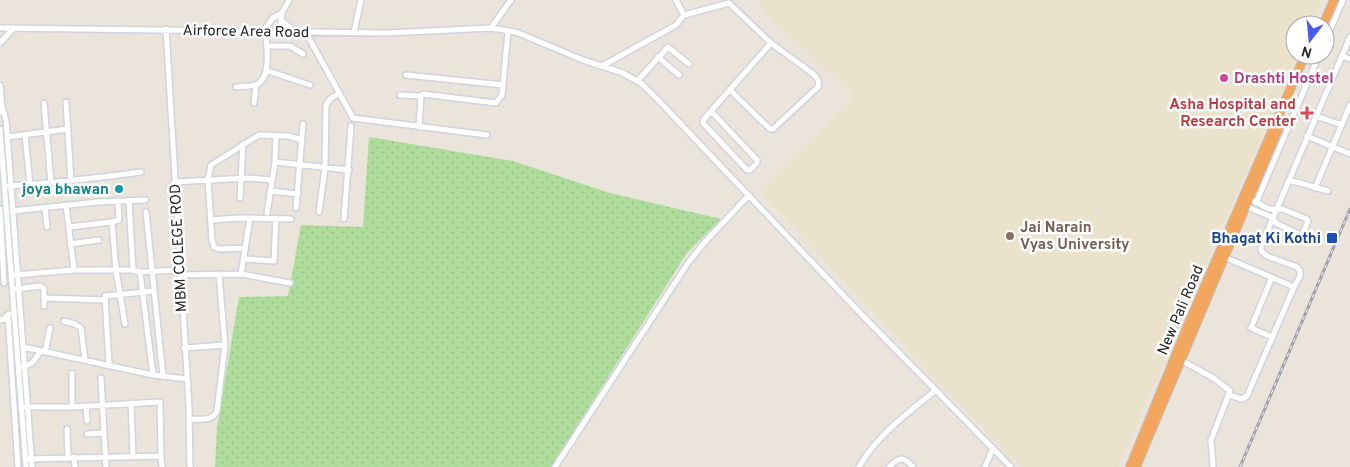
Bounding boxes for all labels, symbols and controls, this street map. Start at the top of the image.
north arrow [1285,15,1335,65]
street label: Airforce Area Road [182,22,309,43]
text: N [1300,41,1314,61]
place label: Drashti Hostel [1234,70,1334,89]
marker: Drashti Hostel [1218,72,1230,84]
place label: Asha Hospital and Research Center [1169,96,1297,132]
marker: Asha Hospital and Research Center [1300,106,1314,120]
place label: joya bhawan [21,181,109,200]
marker: joya bhawan [113,183,125,195]
street label: MBM COLEGE ROD [167,183,192,313]
place label: Jai Narain Vyas University [1020,219,1130,255]
marker: Jai Narain Vyas University [1004,230,1016,242]
place label: Bhagat Ki Kothi [1211,230,1321,249]
marker: Bhagat Ki Kothi [1325,231,1339,245]
street label: New Pali Road [1154,263,1209,358]

